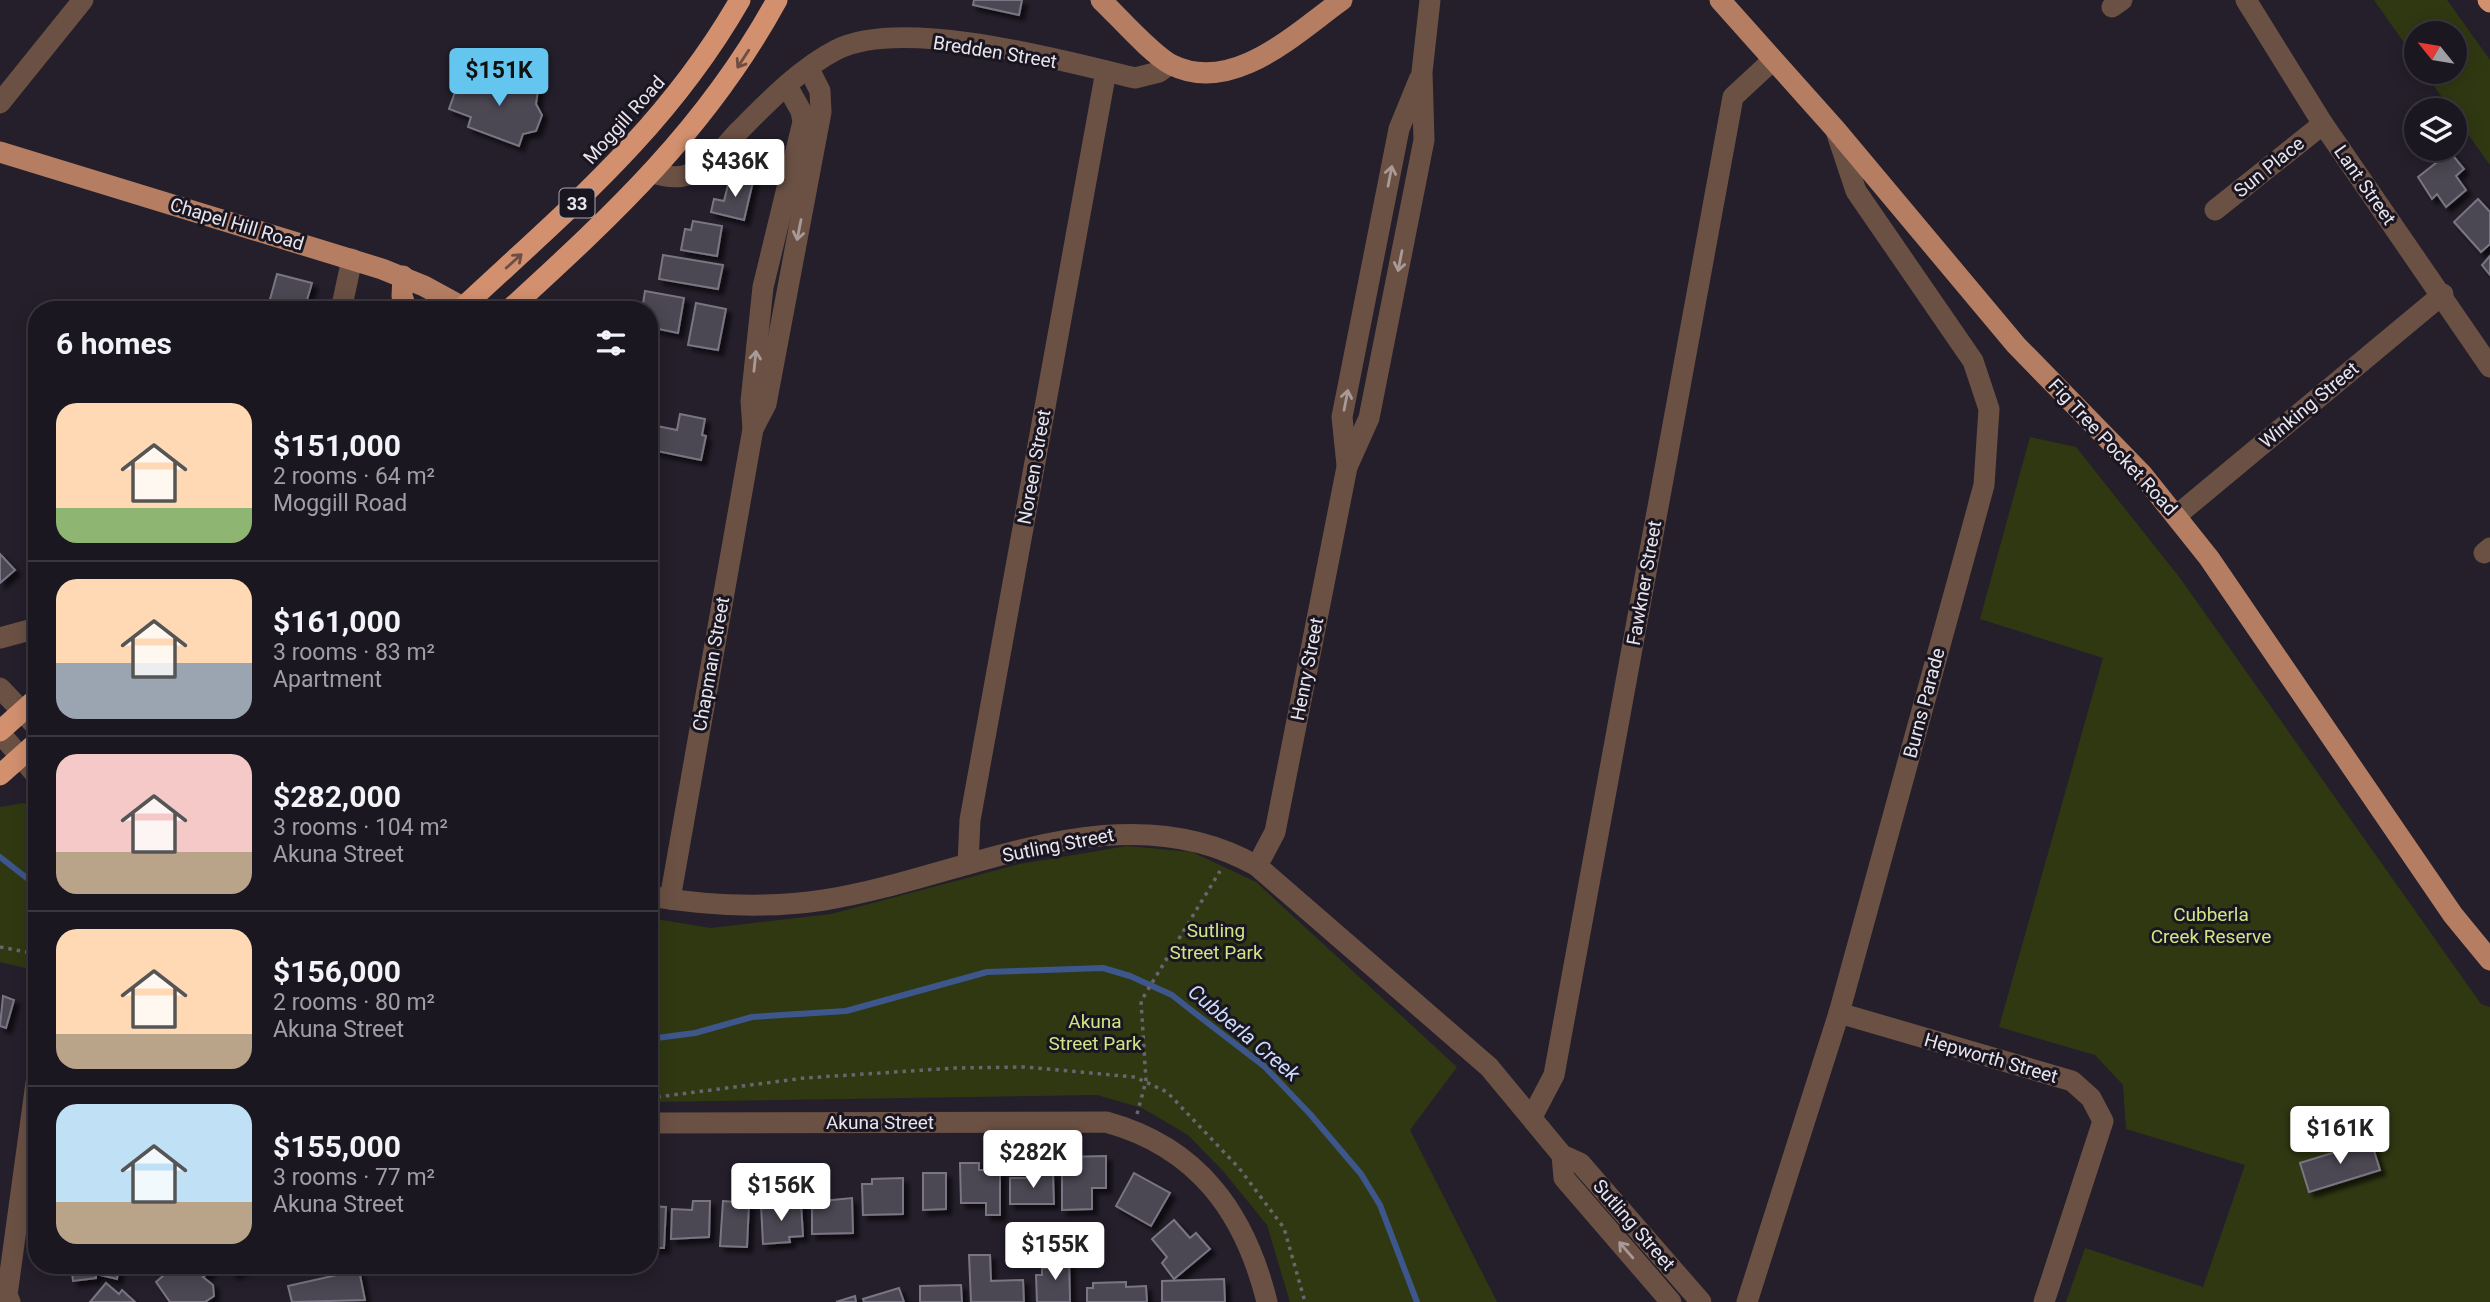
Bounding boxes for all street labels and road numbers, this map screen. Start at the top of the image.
street label: Bredden Street [931,31,1059,73]
street label: Moggill Road [578,71,670,169]
street label: Sun Place [2229,132,2309,202]
street label: Lant Street [2329,141,2401,229]
road number: 33 [560,188,594,218]
street label: Chapel Hill Road [167,193,307,255]
street label: Winking Street [2255,357,2363,453]
street label: Fig Tree Pocket Road [2044,374,2182,520]
street label: Noreen Street [1013,408,1055,526]
street label: Fawkner Street [1622,519,1666,647]
street label: Chapman Street [688,595,734,733]
street label: Henry Street [1286,615,1328,723]
street label: Burns Parade [1898,645,1950,761]
street label: Sutling Street [1000,823,1116,867]
street label: Hepworth Street [1922,1028,2060,1088]
street label: Akuna Street [826,1111,934,1134]
street label: Sutling Street [1588,1175,1680,1275]

